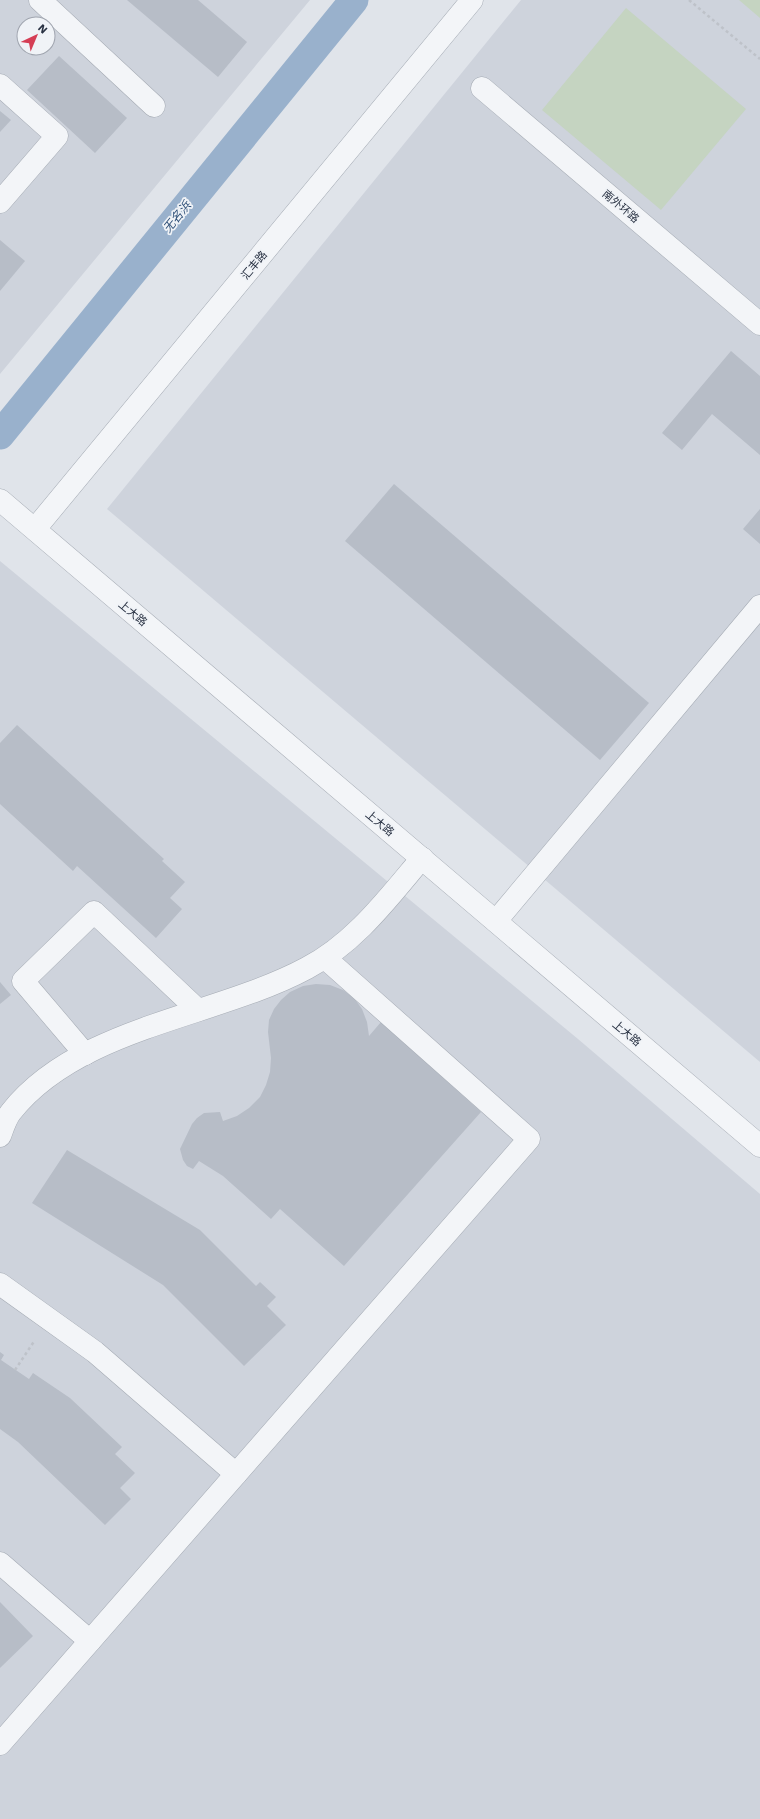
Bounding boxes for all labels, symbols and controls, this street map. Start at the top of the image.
north arrow [16,16,56,56]
text: N [35,22,50,37]
street label: 南外环路 [600,187,642,226]
water label: 无名浜 [160,198,194,235]
street label: 汇丰路 [239,249,270,282]
street label: 上大路 [116,598,149,629]
street label: 上大路 [363,808,396,839]
street label: 上大路 [610,1018,643,1049]

